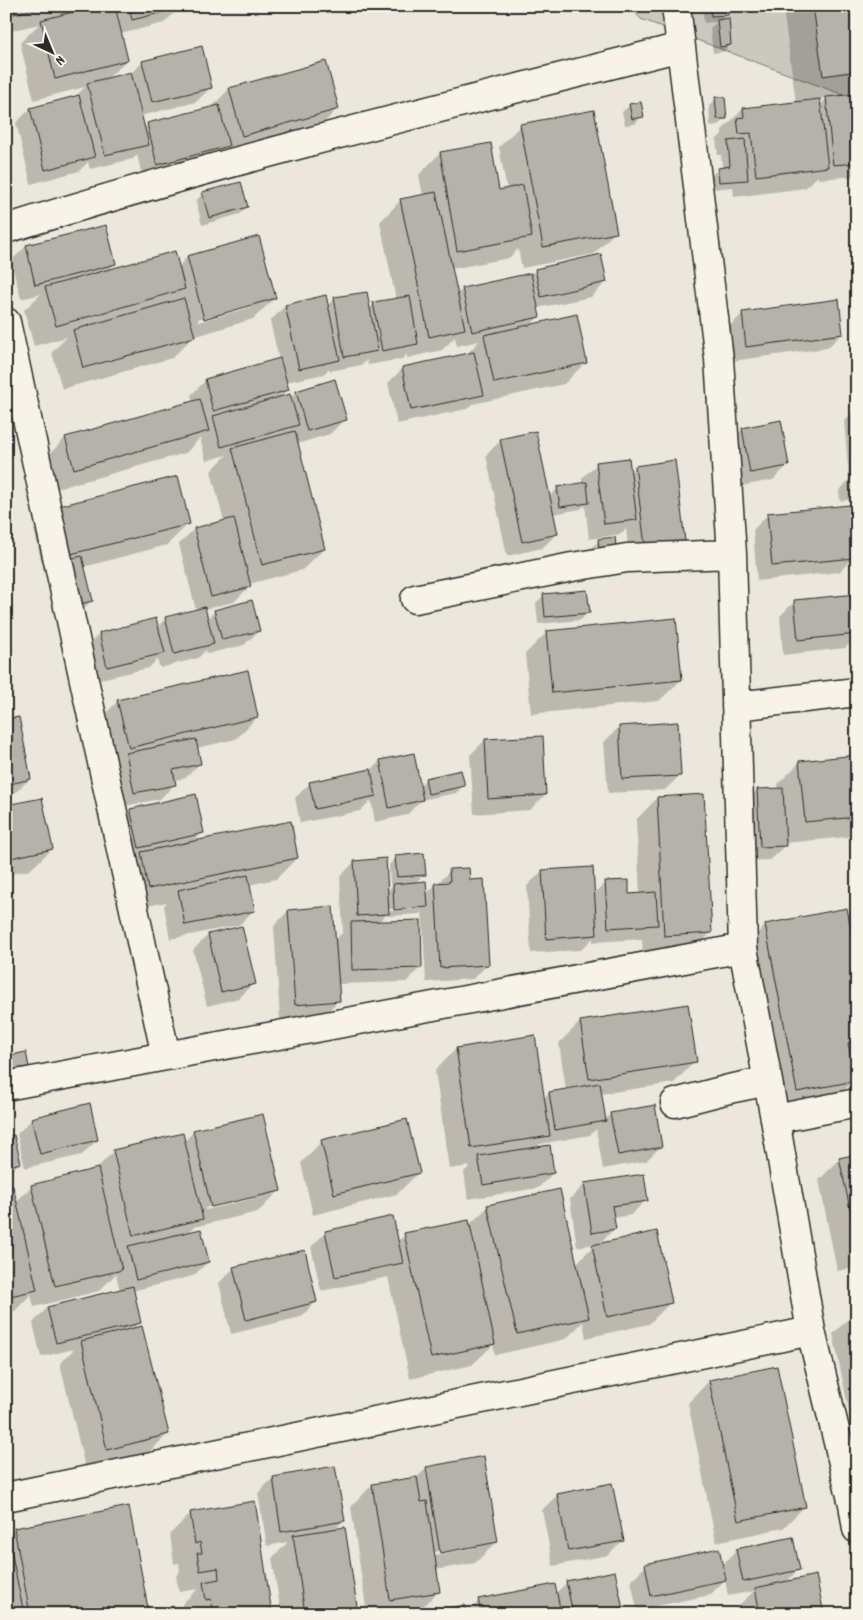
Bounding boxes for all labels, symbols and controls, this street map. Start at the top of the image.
north arrow [28,28,78,78]
text: N [50,50,69,70]

